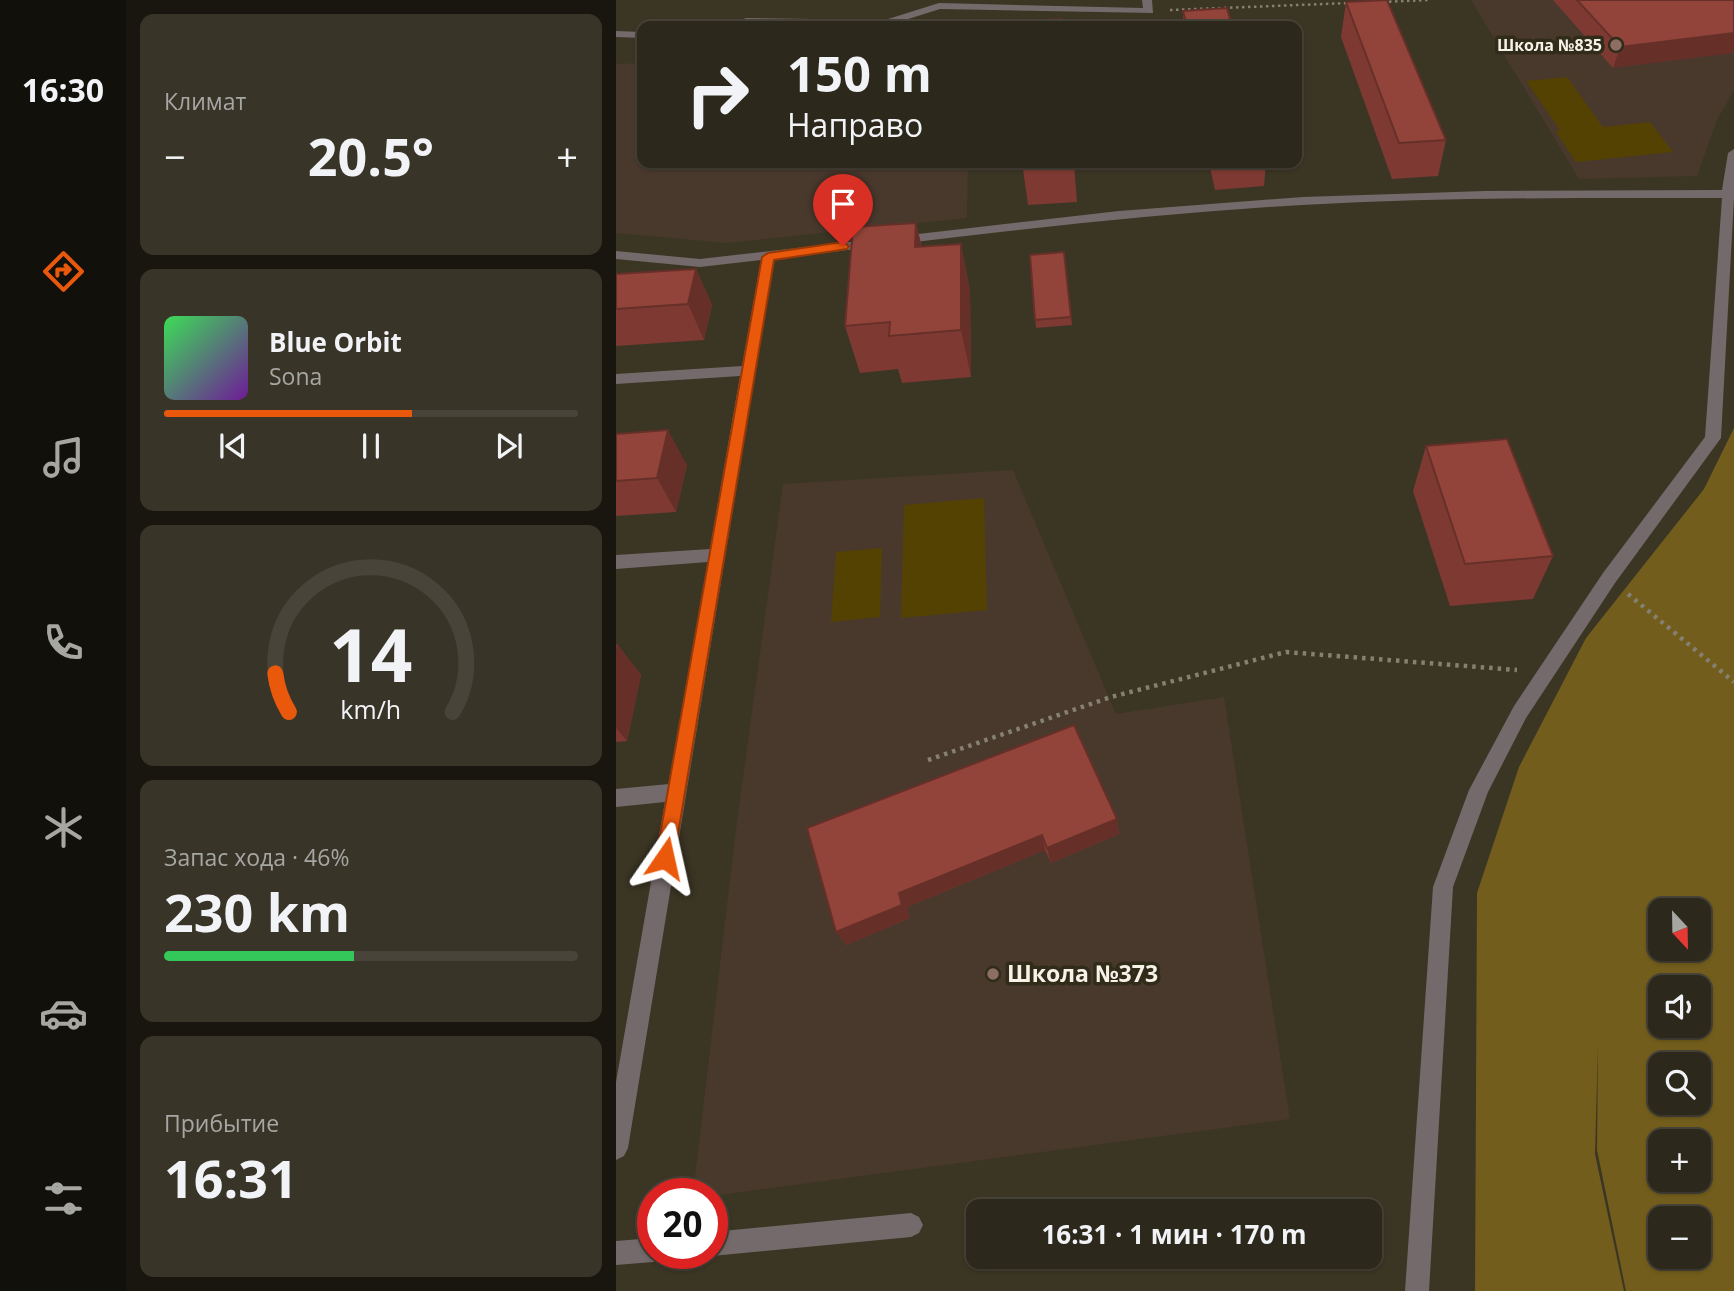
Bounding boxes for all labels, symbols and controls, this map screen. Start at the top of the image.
place label: Школа №835 [1497,34,1602,56]
marker: Школа №835 [1608,37,1624,53]
text: 150 m [787,40,932,106]
icon: right [672,49,763,140]
text: 16:30 [22,68,104,111]
text: Климат [164,85,246,117]
text: Направо [787,103,923,146]
text: 20.5° [308,120,434,191]
text: − [164,130,186,182]
text: + [556,130,578,182]
pin [813,174,873,246]
icon: arrive [824,185,862,223]
icon: directions [39,247,88,296]
text: Blue Orbit [269,324,402,360]
text: Sona [269,360,322,392]
icon: previous [214,427,252,465]
icon: pause [352,427,390,465]
icon: next [490,427,528,465]
icon: music [39,433,88,482]
text: 14 [329,604,413,703]
icon: phone [39,618,88,667]
text: km/h [341,691,401,725]
icon: climate [39,803,88,852]
position arrow [628,821,702,895]
text: Запас хода · 46% [164,841,349,873]
text: 230 km [164,876,350,947]
north arrow [1648,898,1712,961]
map controls [1648,898,1711,1269]
place label: Школа №373 [1007,957,1158,989]
marker: Школа №373 [985,966,1001,982]
button: sound [1648,975,1711,1038]
icon: car [39,989,88,1038]
button: search [1648,1052,1711,1115]
text: Прибытие [164,1107,279,1139]
button: + [1648,1129,1711,1192]
text: 16:31 [164,1142,298,1213]
icon: filters [39,1174,88,1223]
speed limit sign: 20 [637,1178,728,1269]
button: − [1648,1206,1711,1269]
text: 16:31 · 1 мин · 170 m [1041,1216,1307,1252]

